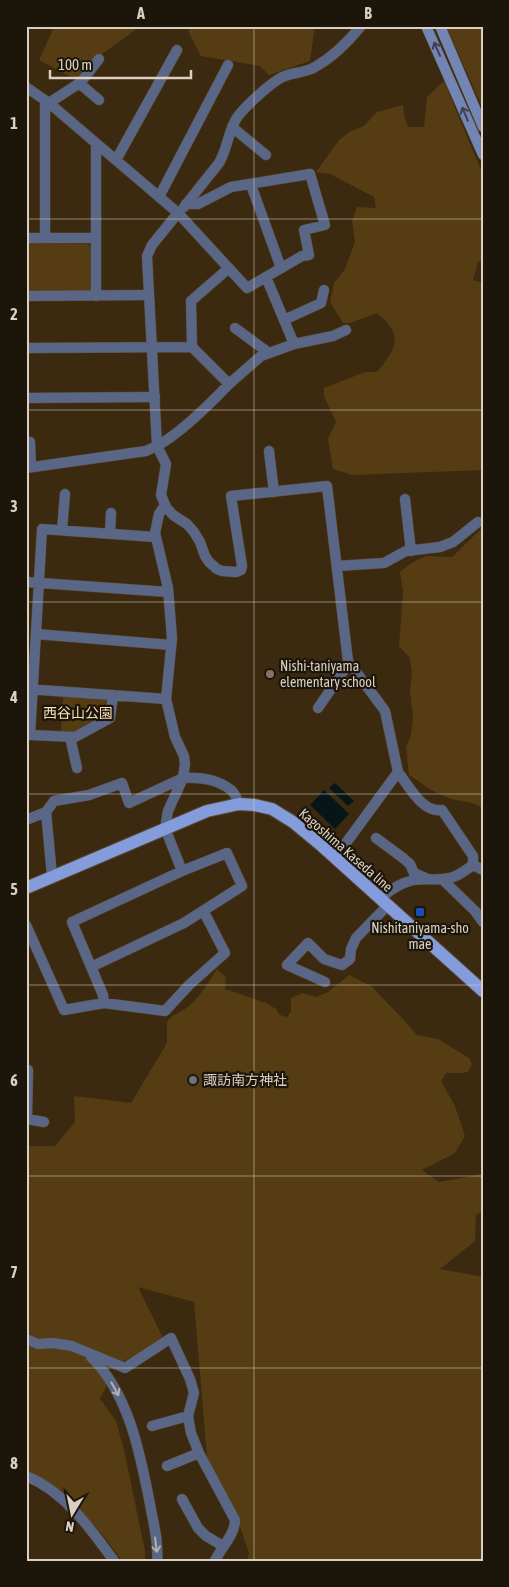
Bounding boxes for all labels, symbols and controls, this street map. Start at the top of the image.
text: A [136,4,145,22]
text: B [364,4,372,22]
one-way arrow [431,42,441,57]
scale bar [50,48,191,80]
text: 100 m [58,56,92,73]
one-way arrow [460,107,469,122]
text: 1 [10,114,18,132]
text: 2 [10,305,18,323]
text: 3 [10,497,18,515]
place label: Nishi-taniyama elementary school [280,658,376,690]
marker: Nishi-taniyama elementary school [264,668,276,680]
text: 4 [9,688,18,706]
park label: 西谷山公園 [43,705,113,721]
street label: Kagoshima Kaseda line [296,805,396,895]
text: 5 [10,880,18,898]
marker: Nishitaniyama-sho mae [414,906,426,918]
place label: Nishitaniyama-sho mae [371,920,469,952]
text: 6 [10,1071,18,1089]
place label: 諏訪南方神社 [203,1072,287,1088]
marker: 諏訪南方神社 [187,1074,199,1086]
text: 7 [10,1263,18,1281]
one-way arrow [110,1381,120,1396]
text: 8 [10,1454,18,1472]
north arrow [48,1490,98,1540]
text: N [64,1518,75,1535]
one-way arrow [151,1537,161,1553]

